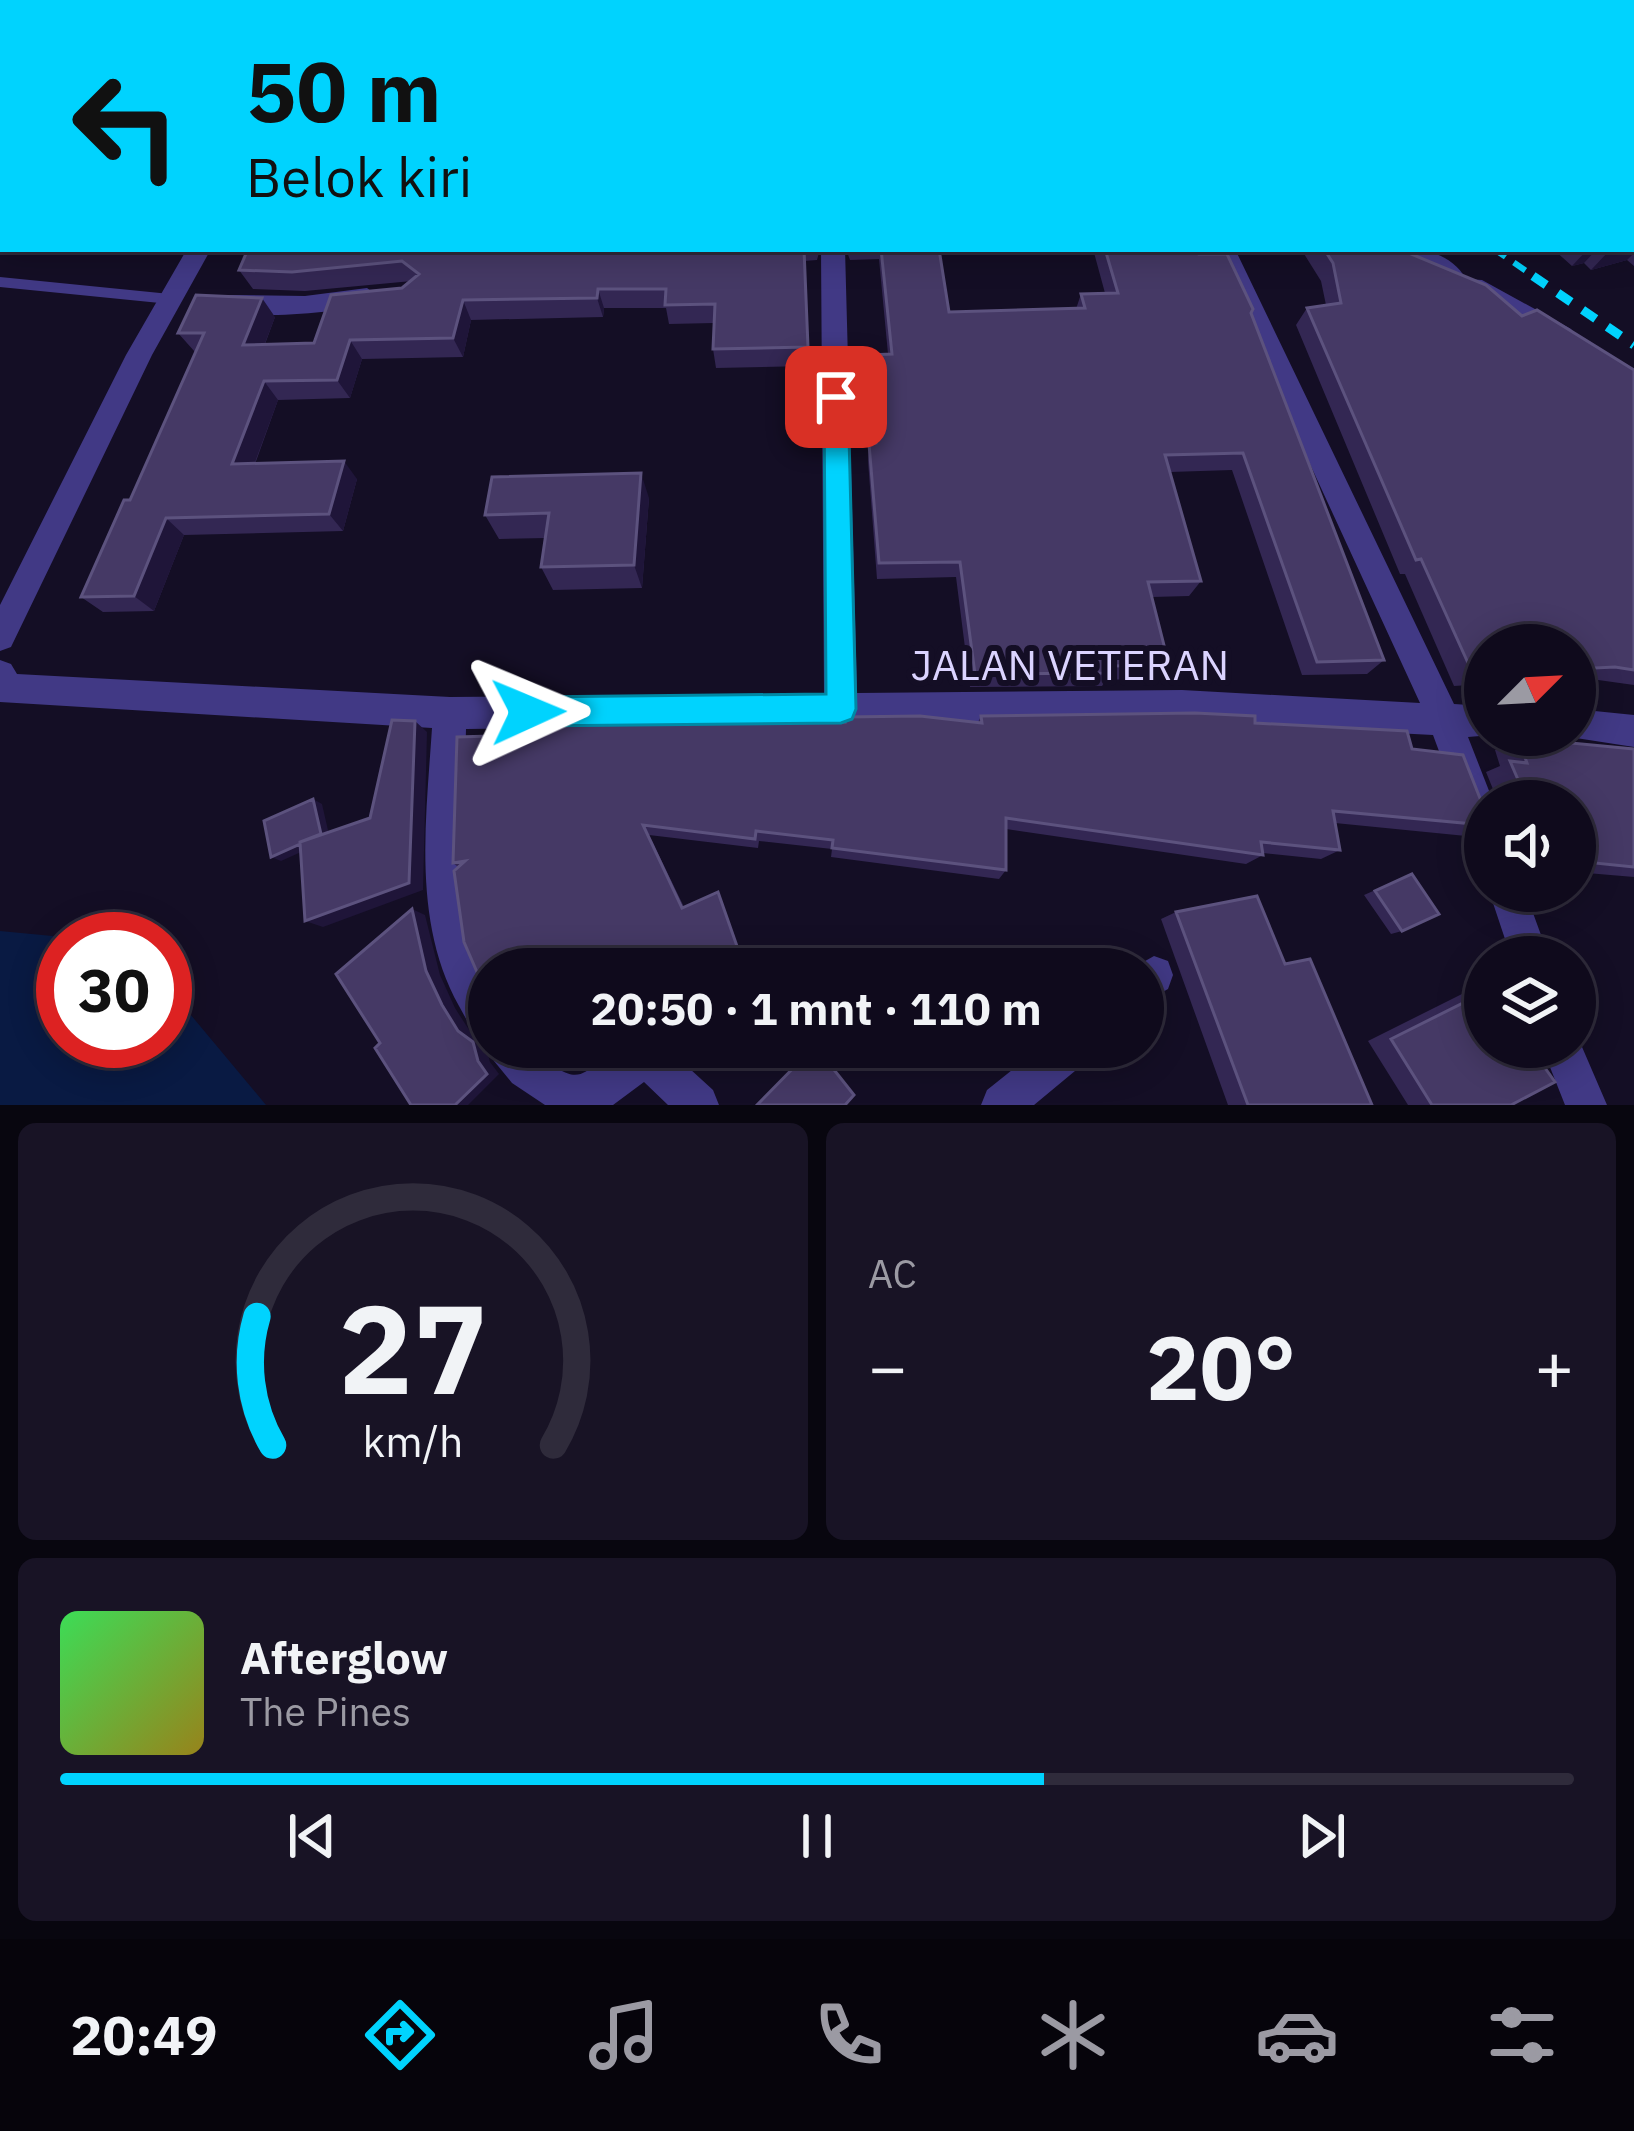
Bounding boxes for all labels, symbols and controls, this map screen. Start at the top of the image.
text: 50 m [246,36,442,145]
icon: left [48,48,204,204]
text: Belok kiri [246,142,472,212]
pin [785,346,887,448]
icon: arrive [803,364,869,430]
north arrow [1464,624,1596,756]
map controls [1464,624,1596,1068]
street label: JALAN VETERAN [911,637,1229,692]
position arrow [465,649,591,775]
button: sound [1464,780,1596,912]
speed limit sign: 30 [36,912,192,1068]
button: layers [1464,936,1596,1068]
text: 20:50 · 1 mnt · 110 m [590,979,1042,1037]
text: AC [868,1248,917,1299]
text: 27 [338,1266,488,1428]
text: 20° [1146,1308,1296,1425]
text: − [868,1323,908,1409]
text: + [1534,1323,1574,1409]
text: km/h [363,1412,463,1468]
text: Afterglow [240,1628,448,1686]
text: The Pines [240,1686,411,1737]
icon: previous [279,1803,345,1869]
icon: pause [784,1803,850,1869]
icon: next [1289,1803,1355,1869]
icon: directions [358,1993,442,2077]
icon: music [582,1993,666,2077]
icon: phone [807,1993,891,2077]
icon: climate [1031,1993,1115,2077]
icon: car [1255,1993,1339,2077]
icon: filters [1480,1993,1564,2077]
text: 20:49 [70,2000,218,2070]

